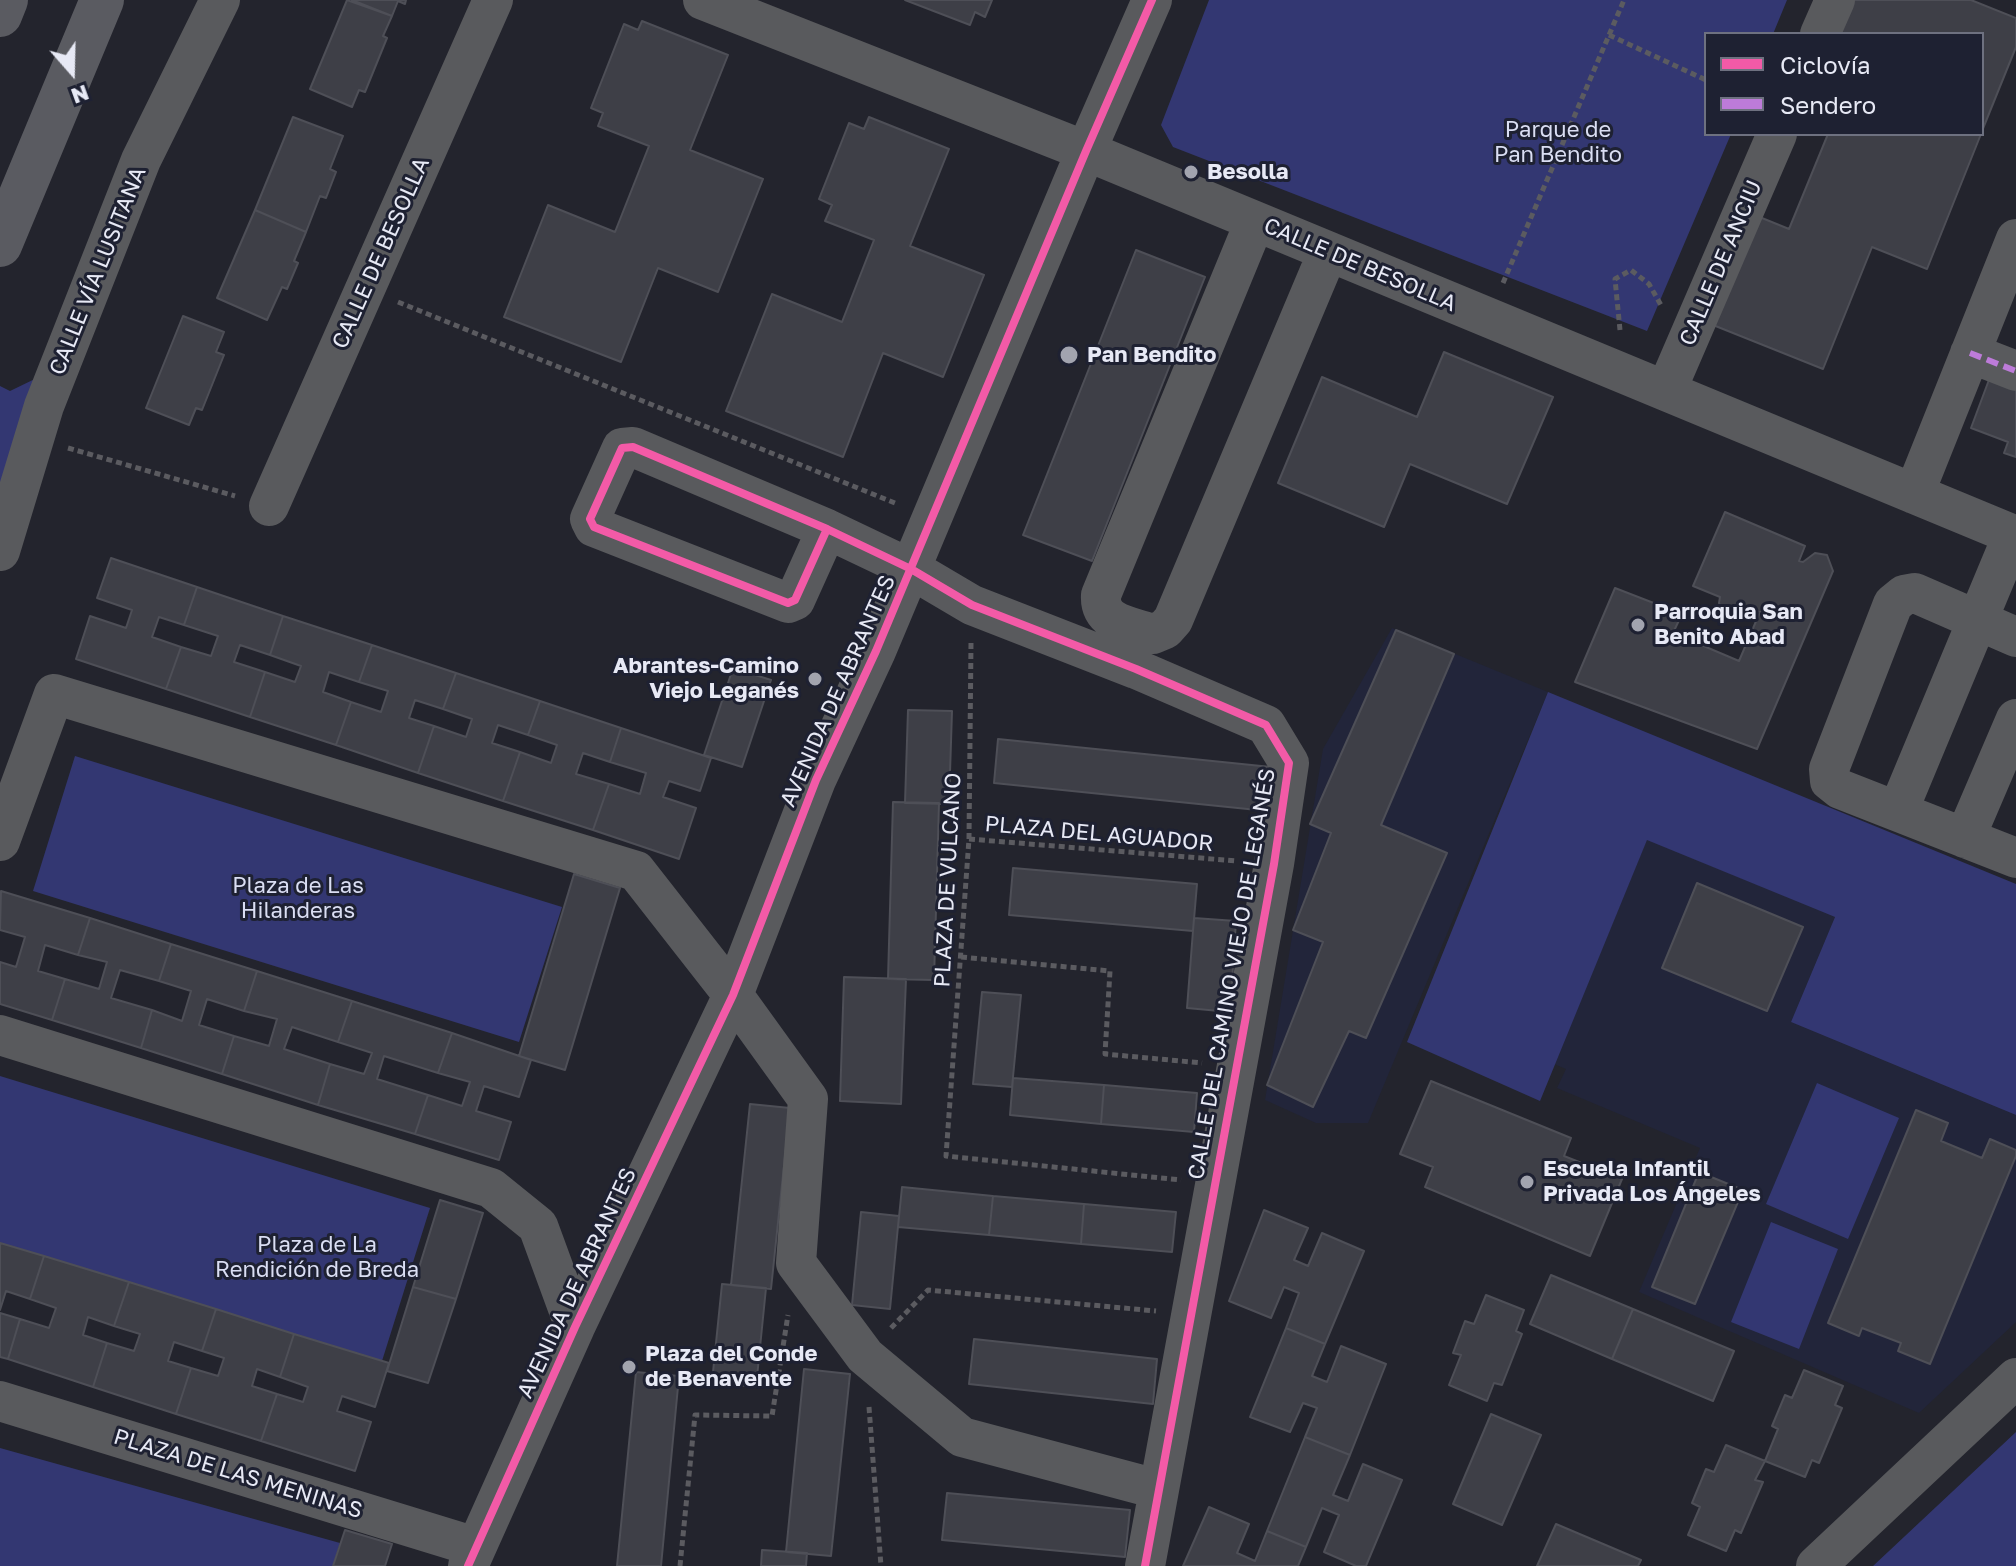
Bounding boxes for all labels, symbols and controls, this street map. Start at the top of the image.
north arrow [32,32,112,112]
legend [1704,32,1984,136]
text: Ciclovía [1780,50,1871,79]
text: N [68,79,93,111]
text: Sendero [1780,90,1876,119]
park label: Parque de Pan Bendito [1494,117,1622,168]
street label: CALLE DE BESOLLA [327,153,435,353]
place label: Besolla [1207,159,1289,185]
street label: CALLE VÍA LUSITANA [44,163,152,379]
marker: Besolla [1182,163,1200,181]
street label: CALLE DE ANCIU [1674,176,1768,350]
street label: CALLE DE BESOLLA [1260,212,1460,318]
place label: Pan Bendito [1087,342,1216,368]
marker: Pan Bendito [1058,344,1080,366]
street label: AVENIDA DE ABRANTES [775,571,901,811]
place label: Parroquia San Benito Abad [1654,599,1803,650]
marker: Parroquia San Benito Abad [1629,616,1647,634]
place label: Abrantes-Camino Viejo Leganés [613,653,799,704]
marker: Abrantes-Camino Viejo Leganés [806,670,824,688]
street label: CALLE DEL CAMINO VIEJO DE LEGANÉS [1183,766,1281,1182]
street label: PLAZA DE VULCANO [929,772,967,988]
street label: PLAZA DEL AGUADOR [984,811,1214,857]
park label: Plaza de Las Hilanderas [232,873,364,924]
place label: Escuela Infantil Privada Los Ángeles [1543,1156,1761,1208]
street label: AVENIDA DE ABRANTES [512,1164,642,1402]
marker: Escuela Infantil Privada Los Ángeles [1518,1173,1536,1191]
park label: Plaza de La Rendición de Breda [215,1232,419,1284]
place label: Plaza del Conde de Benavente [645,1341,817,1392]
marker: Plaza del Conde de Benavente [620,1358,638,1376]
street label: PLAZA DE LAS MENINAS [110,1424,366,1524]

